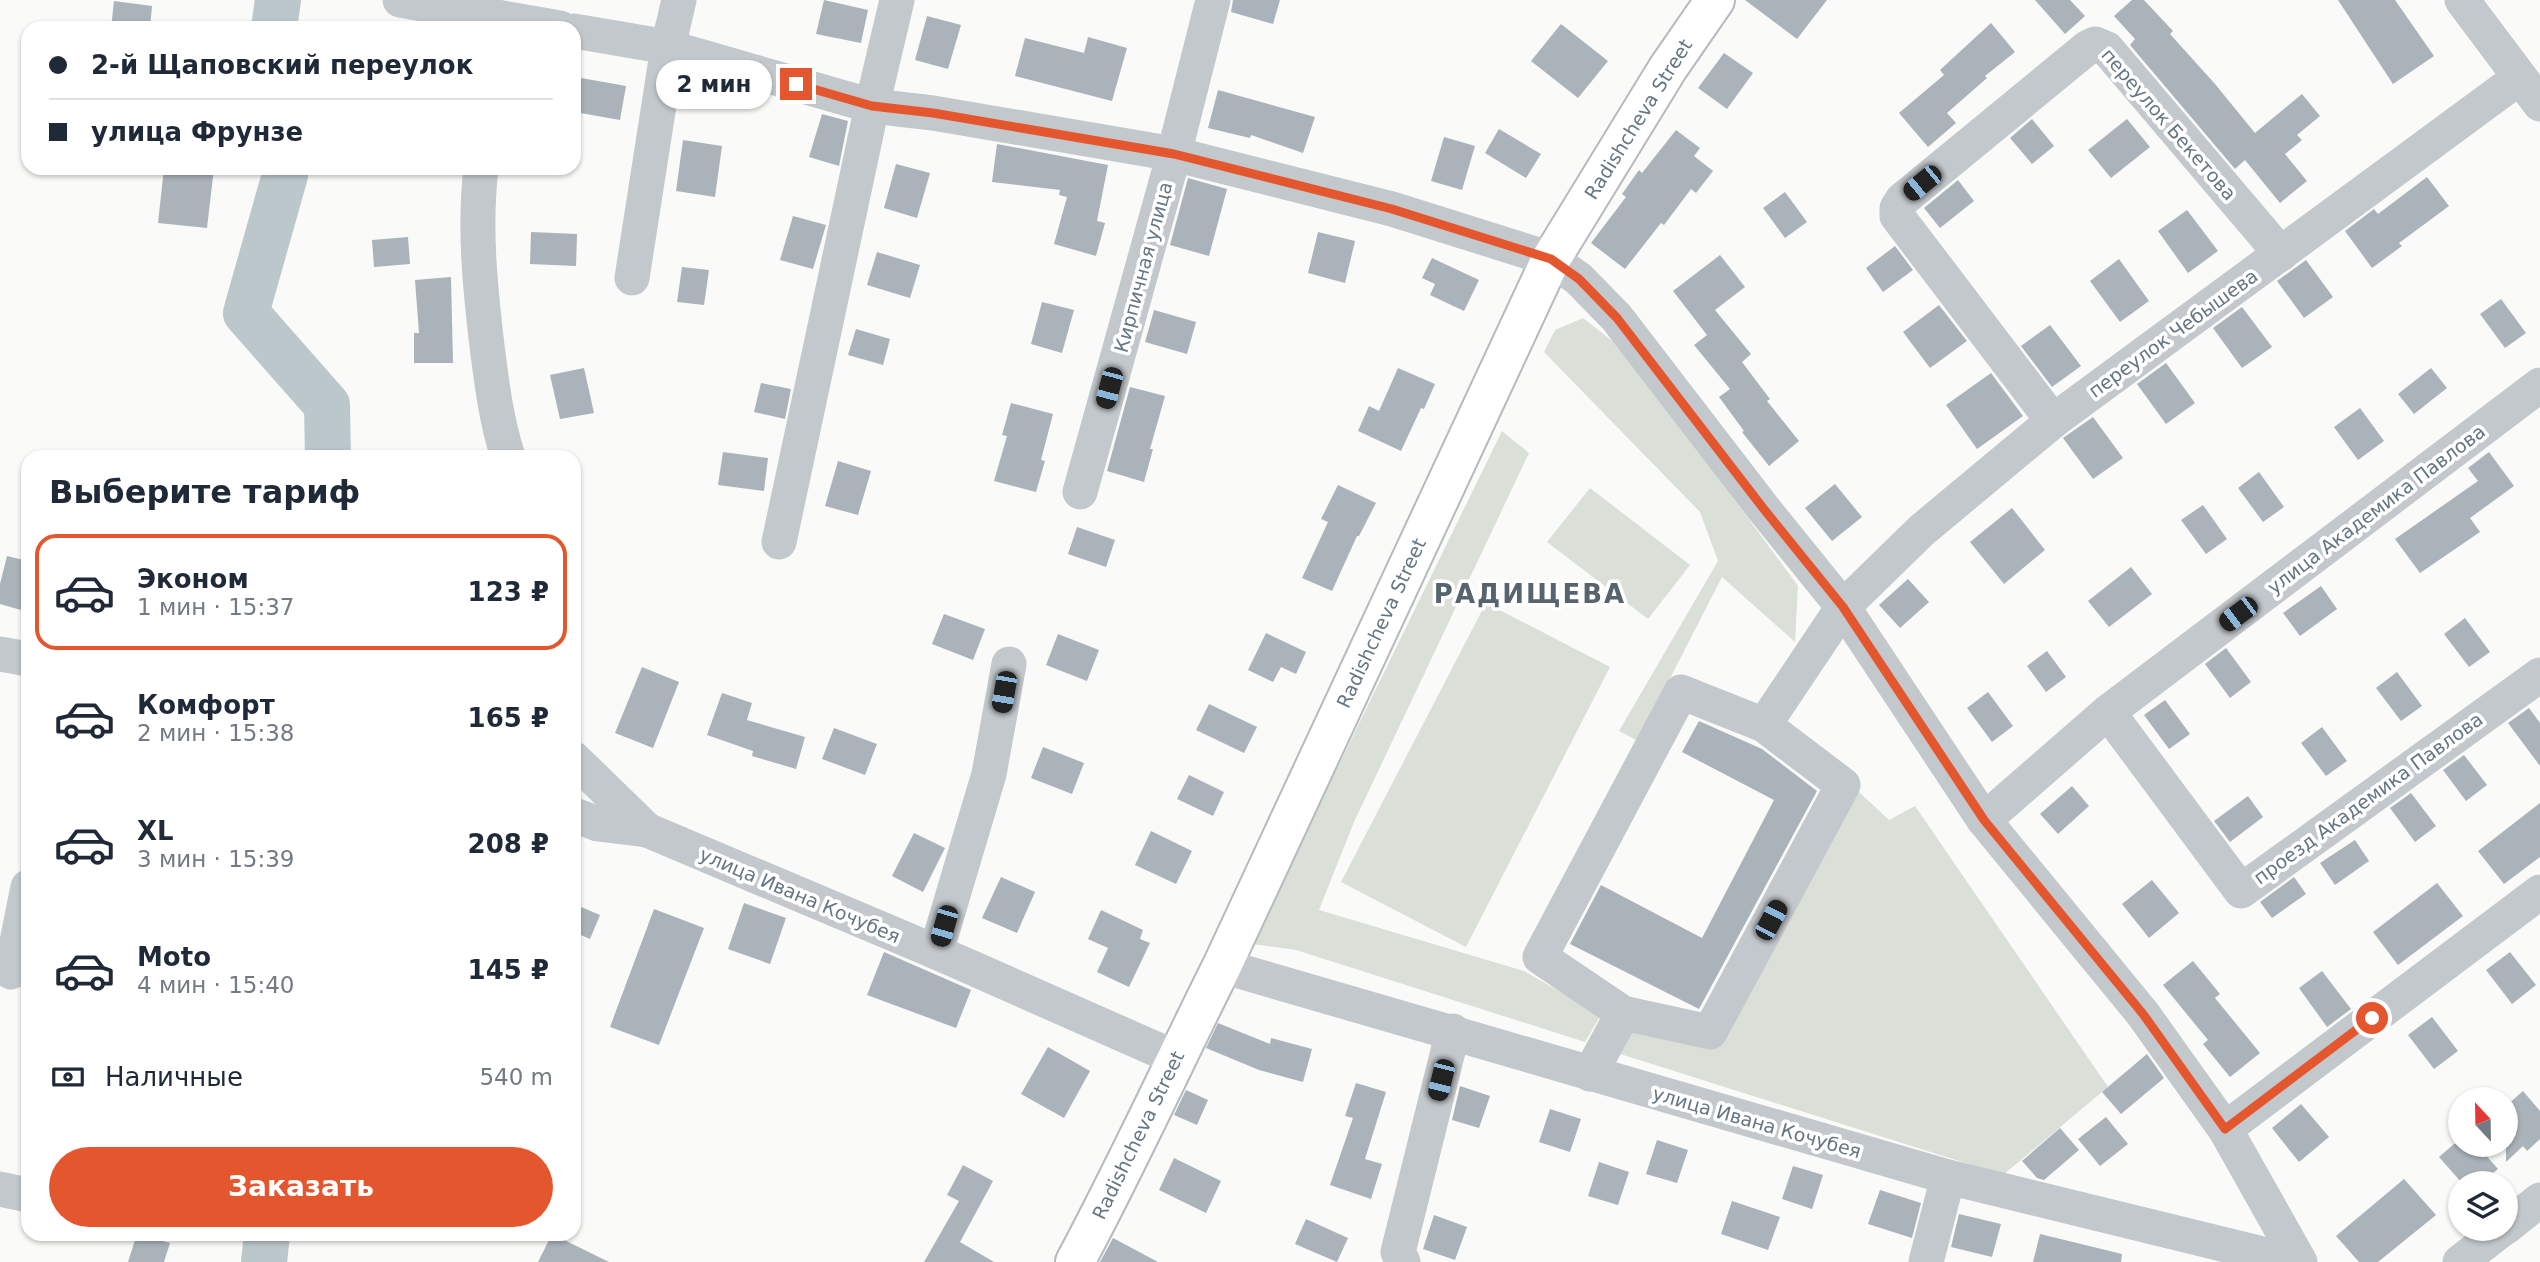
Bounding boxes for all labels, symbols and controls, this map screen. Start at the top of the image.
street label: Radishcheva Street [1580,35,1696,203]
street label: переулок Бекетова [2097,44,2241,204]
text: 2-й Щаповский переулок [91,50,473,80]
callout: 2 мин [656,60,772,108]
route end [780,68,812,100]
text: 2 мин [677,71,751,97]
text: улица Фрунзе [91,117,303,147]
car [1900,162,1945,204]
street label: Кирпичная улица [1110,179,1176,355]
street label: переулок Чебышева [2084,264,2262,402]
car [1094,365,1125,411]
street label: улица Академика Павлова [2263,420,2489,598]
text: Выберите тариф [49,473,360,511]
street label: Radishcheva Street [1332,535,1430,711]
icon: car [53,561,116,624]
text: Эконом [137,564,249,594]
text: 123 ₽ [468,577,549,607]
district label: РАДИЩЕВА [1434,579,1626,609]
car [2215,593,2262,635]
text: 1 мин · 15:37 [137,594,295,620]
car [991,669,1018,715]
icon: car [53,687,116,750]
text: Комфорт [137,690,275,720]
text: 165 ₽ [468,703,549,733]
street label: проезд Академика Павлова [2249,708,2487,888]
text: 2 мин · 15:38 [137,720,295,746]
icon: car [53,813,116,876]
text: XL [137,816,174,846]
text: 208 ₽ [468,829,549,859]
street label: улица Ивана Кочубея [696,843,904,947]
text: 3 мин · 15:39 [137,846,295,872]
car [1752,897,1791,943]
car [929,903,960,949]
icon: car [53,939,116,1002]
text: Moto [137,942,211,972]
text: 145 ₽ [468,955,549,985]
text: 4 мин · 15:40 [137,972,295,998]
route start [2356,1002,2388,1034]
street label: Radishcheva Street [1088,1047,1188,1223]
car [1426,1057,1457,1103]
icon: cash [49,1058,87,1096]
text: Наличные [105,1062,243,1092]
text: 540 m [479,1064,553,1090]
street label: улица Ивана Кочубея [1650,1082,1864,1162]
north arrow [2448,1087,2518,1157]
map controls [2448,1087,2518,1241]
button: Заказать [49,1147,553,1227]
button: layers [2448,1171,2518,1241]

